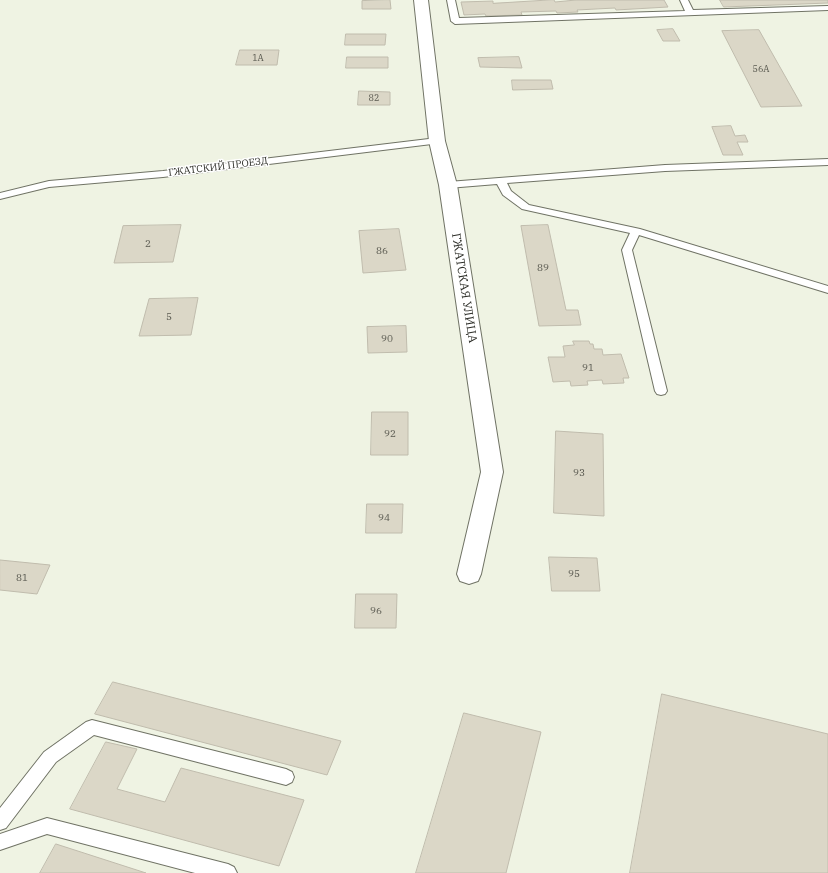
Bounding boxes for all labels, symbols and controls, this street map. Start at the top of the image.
house number: 1А [252,53,264,63]
house number: 56А [753,64,769,74]
house number: 82 [369,93,379,103]
street label: ГЖАТСКИЙ ПРОЕЗД [168,155,268,179]
street label: ГЖАТСКАЯ УЛИЦА [448,232,480,344]
house number: 2 [145,238,151,250]
house number: 86 [376,245,388,257]
house number: 89 [537,262,549,274]
house number: 5 [166,311,172,323]
house number: 90 [381,333,393,345]
house number: 91 [582,362,594,374]
house number: 92 [384,428,396,440]
house number: 93 [573,467,585,479]
house number: 94 [378,512,390,524]
house number: 95 [568,568,580,580]
house number: 81 [16,572,28,584]
house number: 96 [370,605,382,617]

